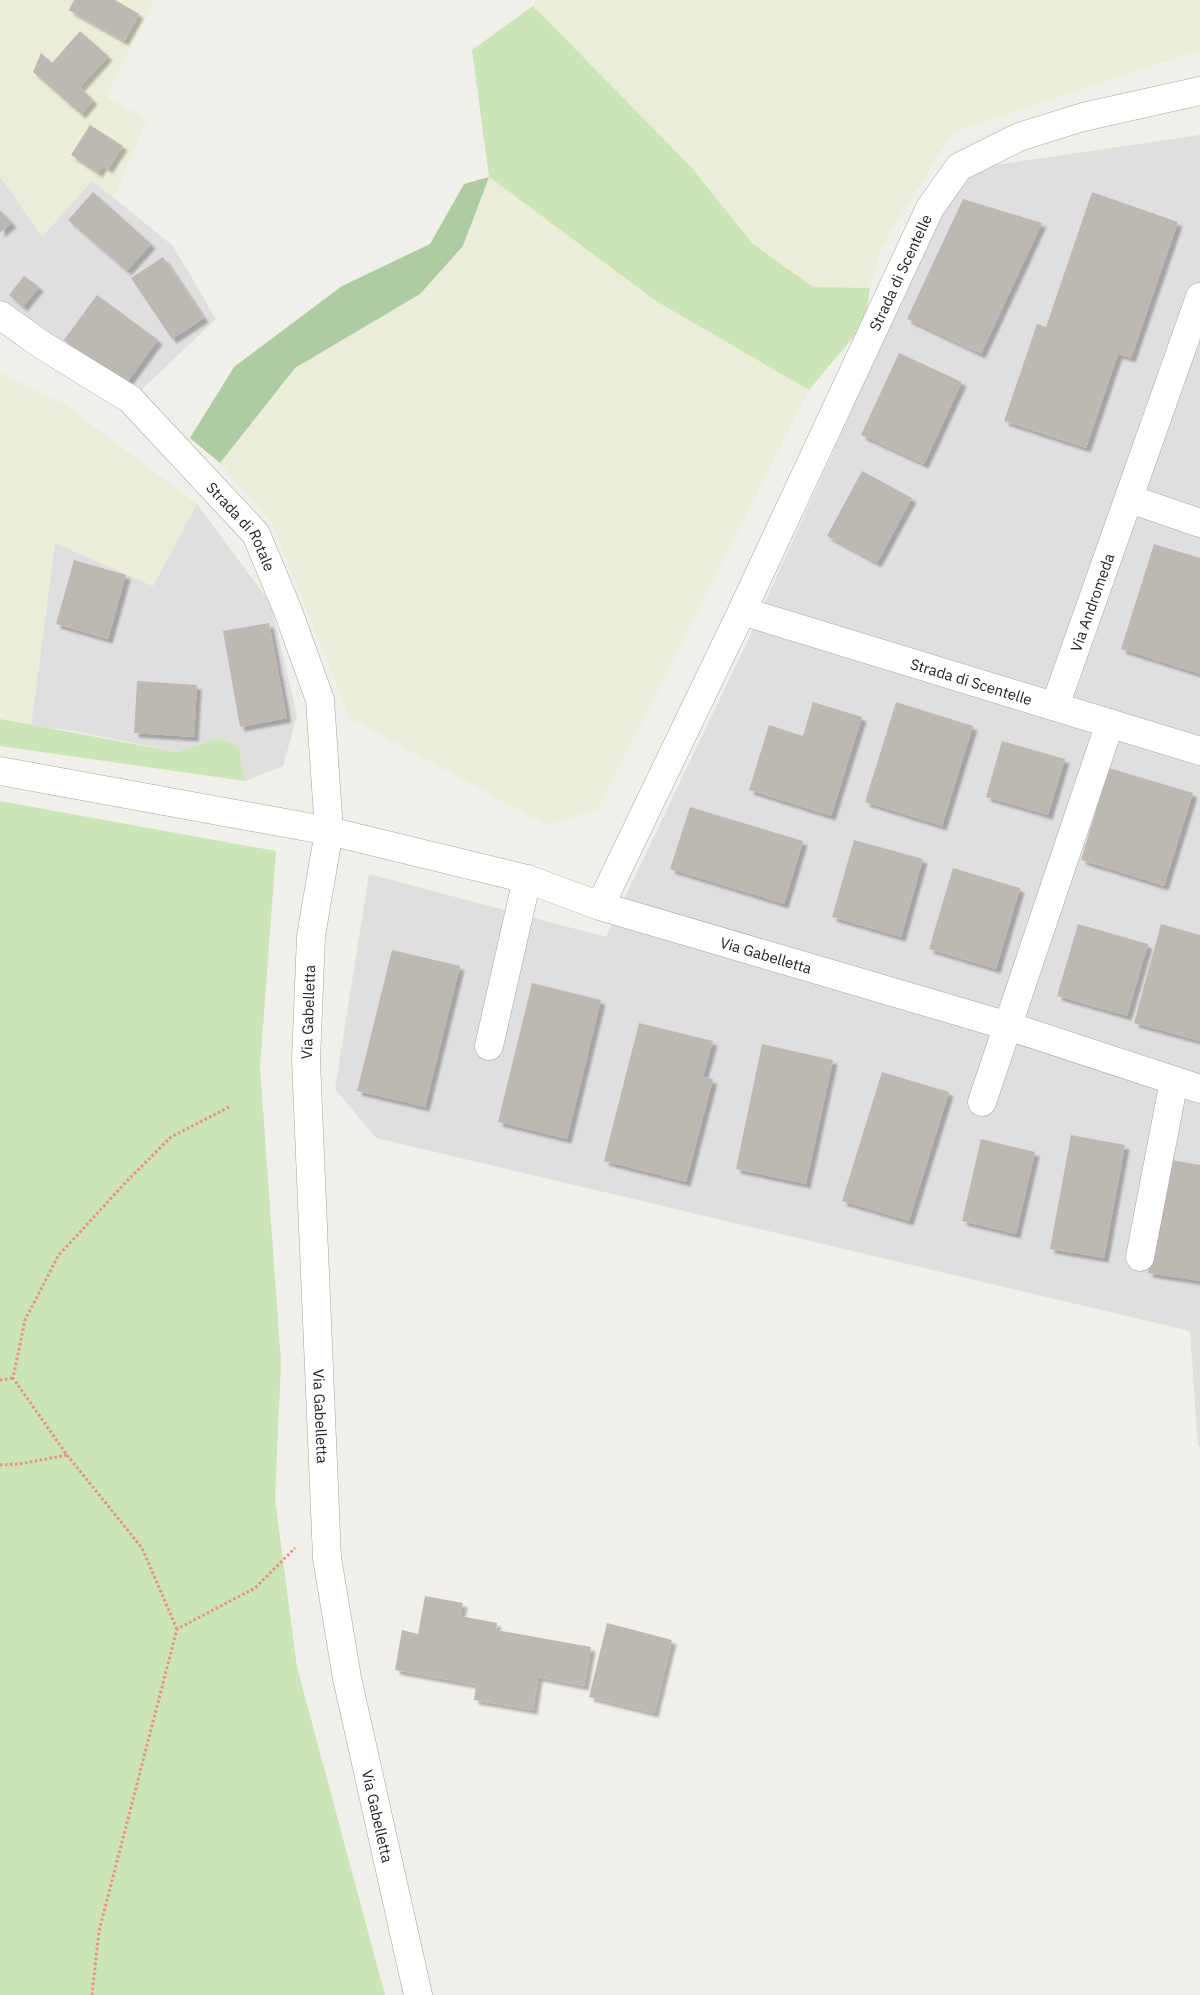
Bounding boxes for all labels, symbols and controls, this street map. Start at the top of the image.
street label: Strada di Scentelle [865,211,935,334]
street label: Strada di Rotale [203,478,280,574]
street label: Via Andromeda [1066,550,1118,654]
street label: Strada di Scentelle [908,654,1035,709]
street label: Via Gabelletta [718,932,814,977]
street label: Via Gabelletta [297,964,319,1060]
street label: Via Gabelletta [310,1369,333,1464]
street label: Via Gabelletta [358,1768,398,1864]

